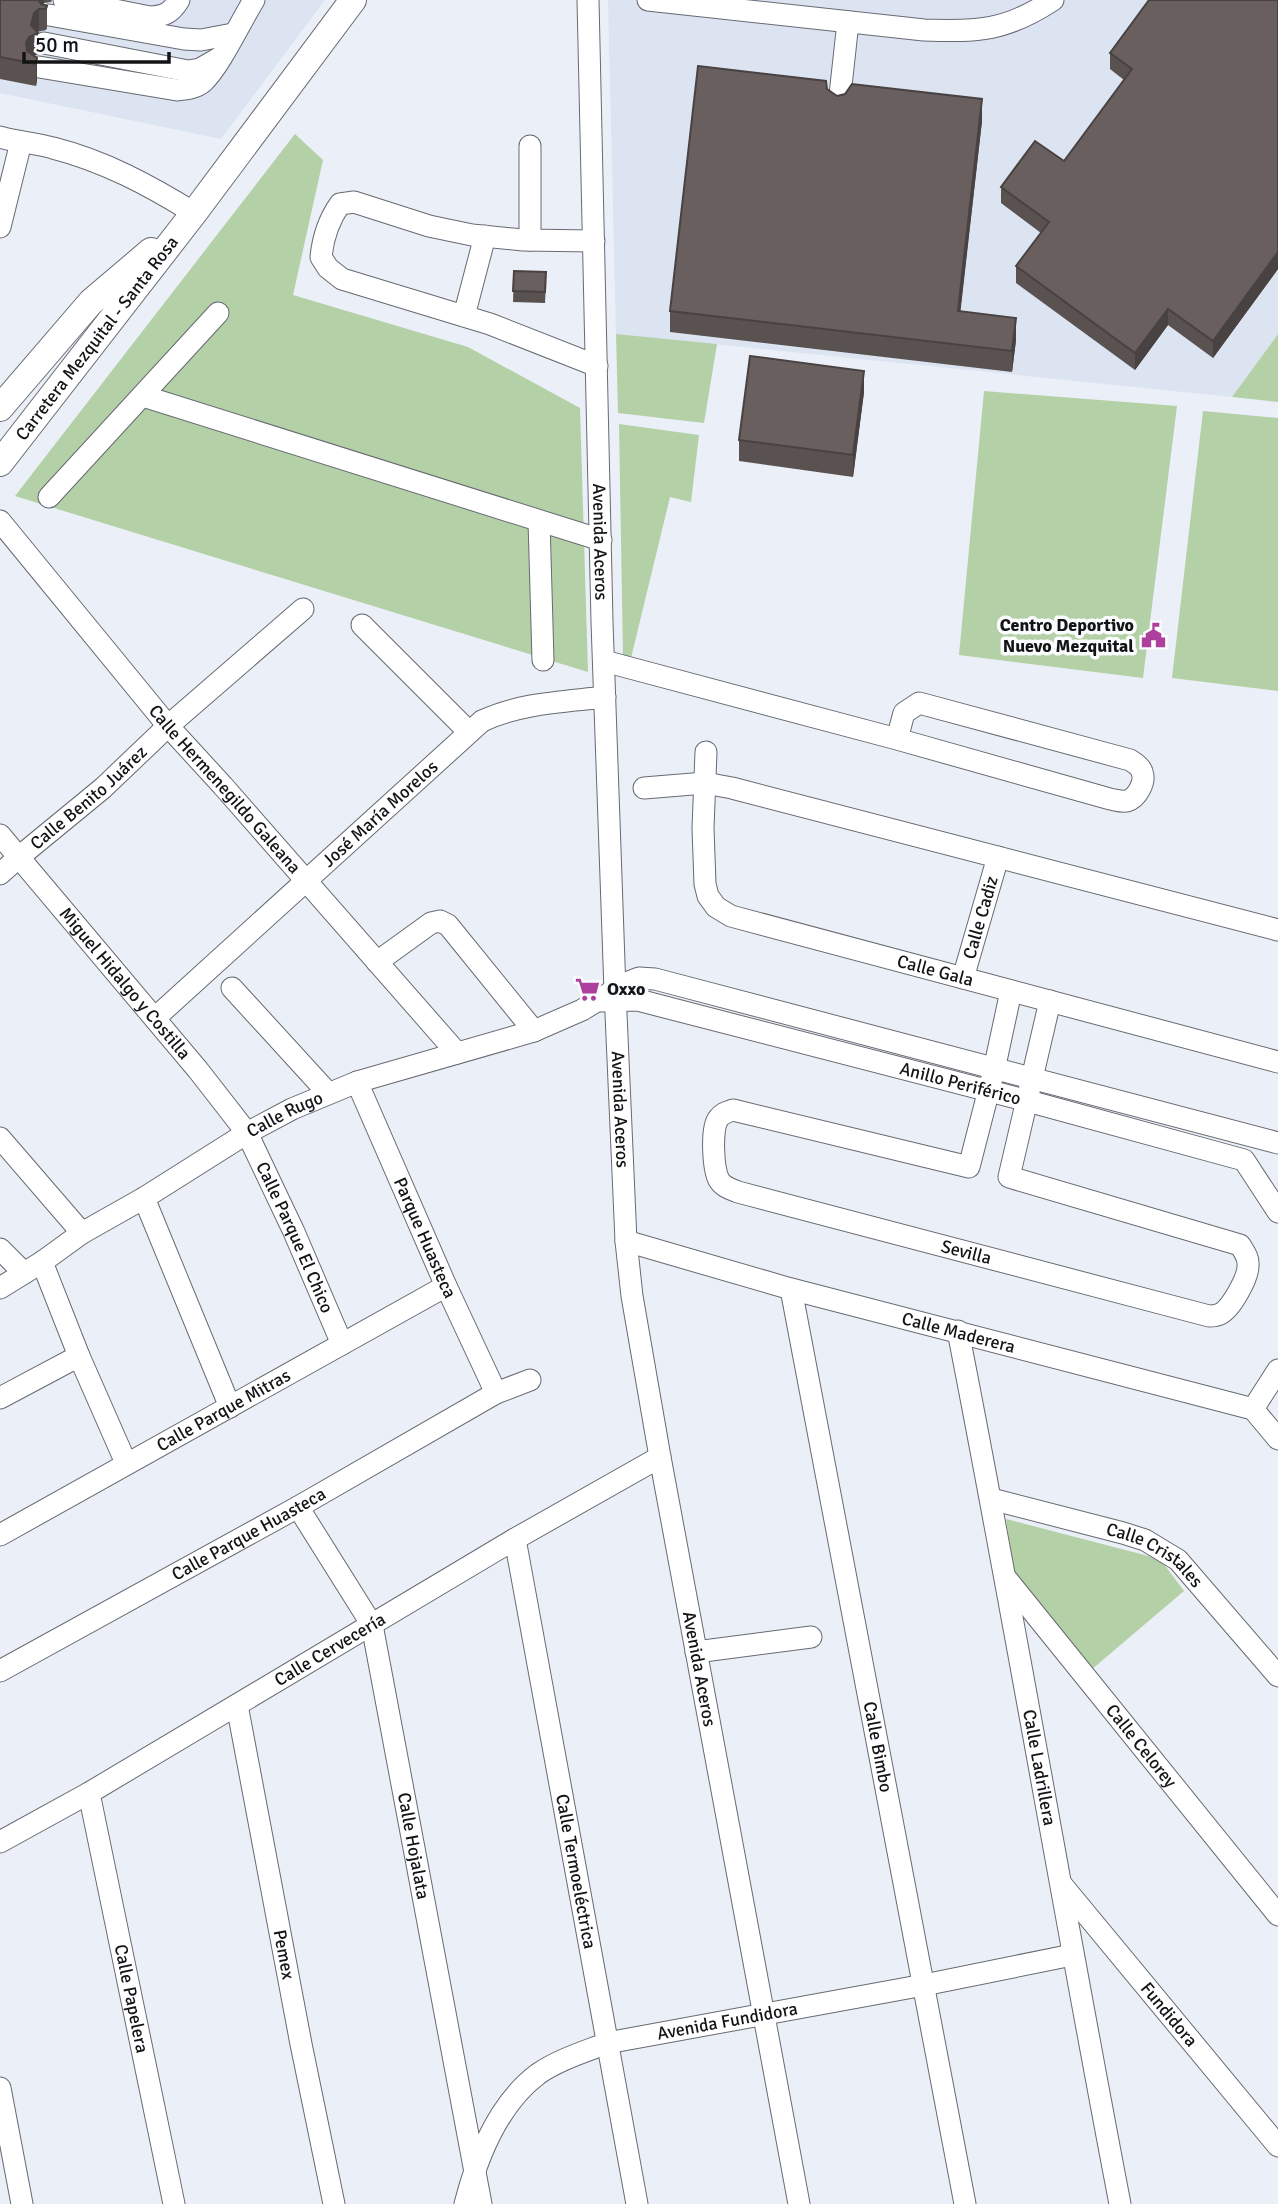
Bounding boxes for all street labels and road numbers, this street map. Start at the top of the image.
street label: Carretera Mezquital - Santa Rosa [11,232,183,445]
street label: Avenida Aceros [588,483,613,601]
street label: Calle Hermenegildo Galeana [144,700,306,878]
street label: Calle Benito Juárez [26,741,152,854]
street label: José María Morelos [318,755,442,872]
street label: Calle Cadiz [958,873,1003,962]
street label: Miguel Hidalgo y Costilla [55,903,195,1064]
street label: Calle Gala [895,950,976,991]
street label: Avenida Aceros [607,1051,634,1168]
street label: Anillo Periférico [897,1057,1023,1110]
street label: Calle Rugo [243,1086,326,1142]
street label: Calle Parque El Chico [251,1158,338,1316]
street label: Parque Huasteca [389,1174,461,1302]
street label: Sevilla [939,1235,994,1269]
street label: Calle Maderera [900,1307,1018,1358]
street label: Calle Parque Mitras [153,1364,294,1456]
street label: Calle Parque Huasteca [168,1482,330,1585]
street label: Calle Cristales [1104,1518,1208,1592]
street label: Calle Cervecería [270,1608,389,1691]
street label: Avenida Aceros [678,1610,721,1729]
street label: Calle Bimbo [859,1700,897,1794]
street label: Calle Celorey [1101,1700,1182,1792]
street label: Calle Ladrillera [1018,1708,1061,1827]
street label: Calle Hojalata [393,1790,434,1901]
street label: Calle Termoeléctrica [551,1792,601,1951]
street label: Pemex [269,1928,300,1982]
street label: Calle Papelera [110,1942,153,2055]
street label: Fundidora [1136,1978,1202,2051]
street label: Avenida Fundidora [655,1997,799,2045]

